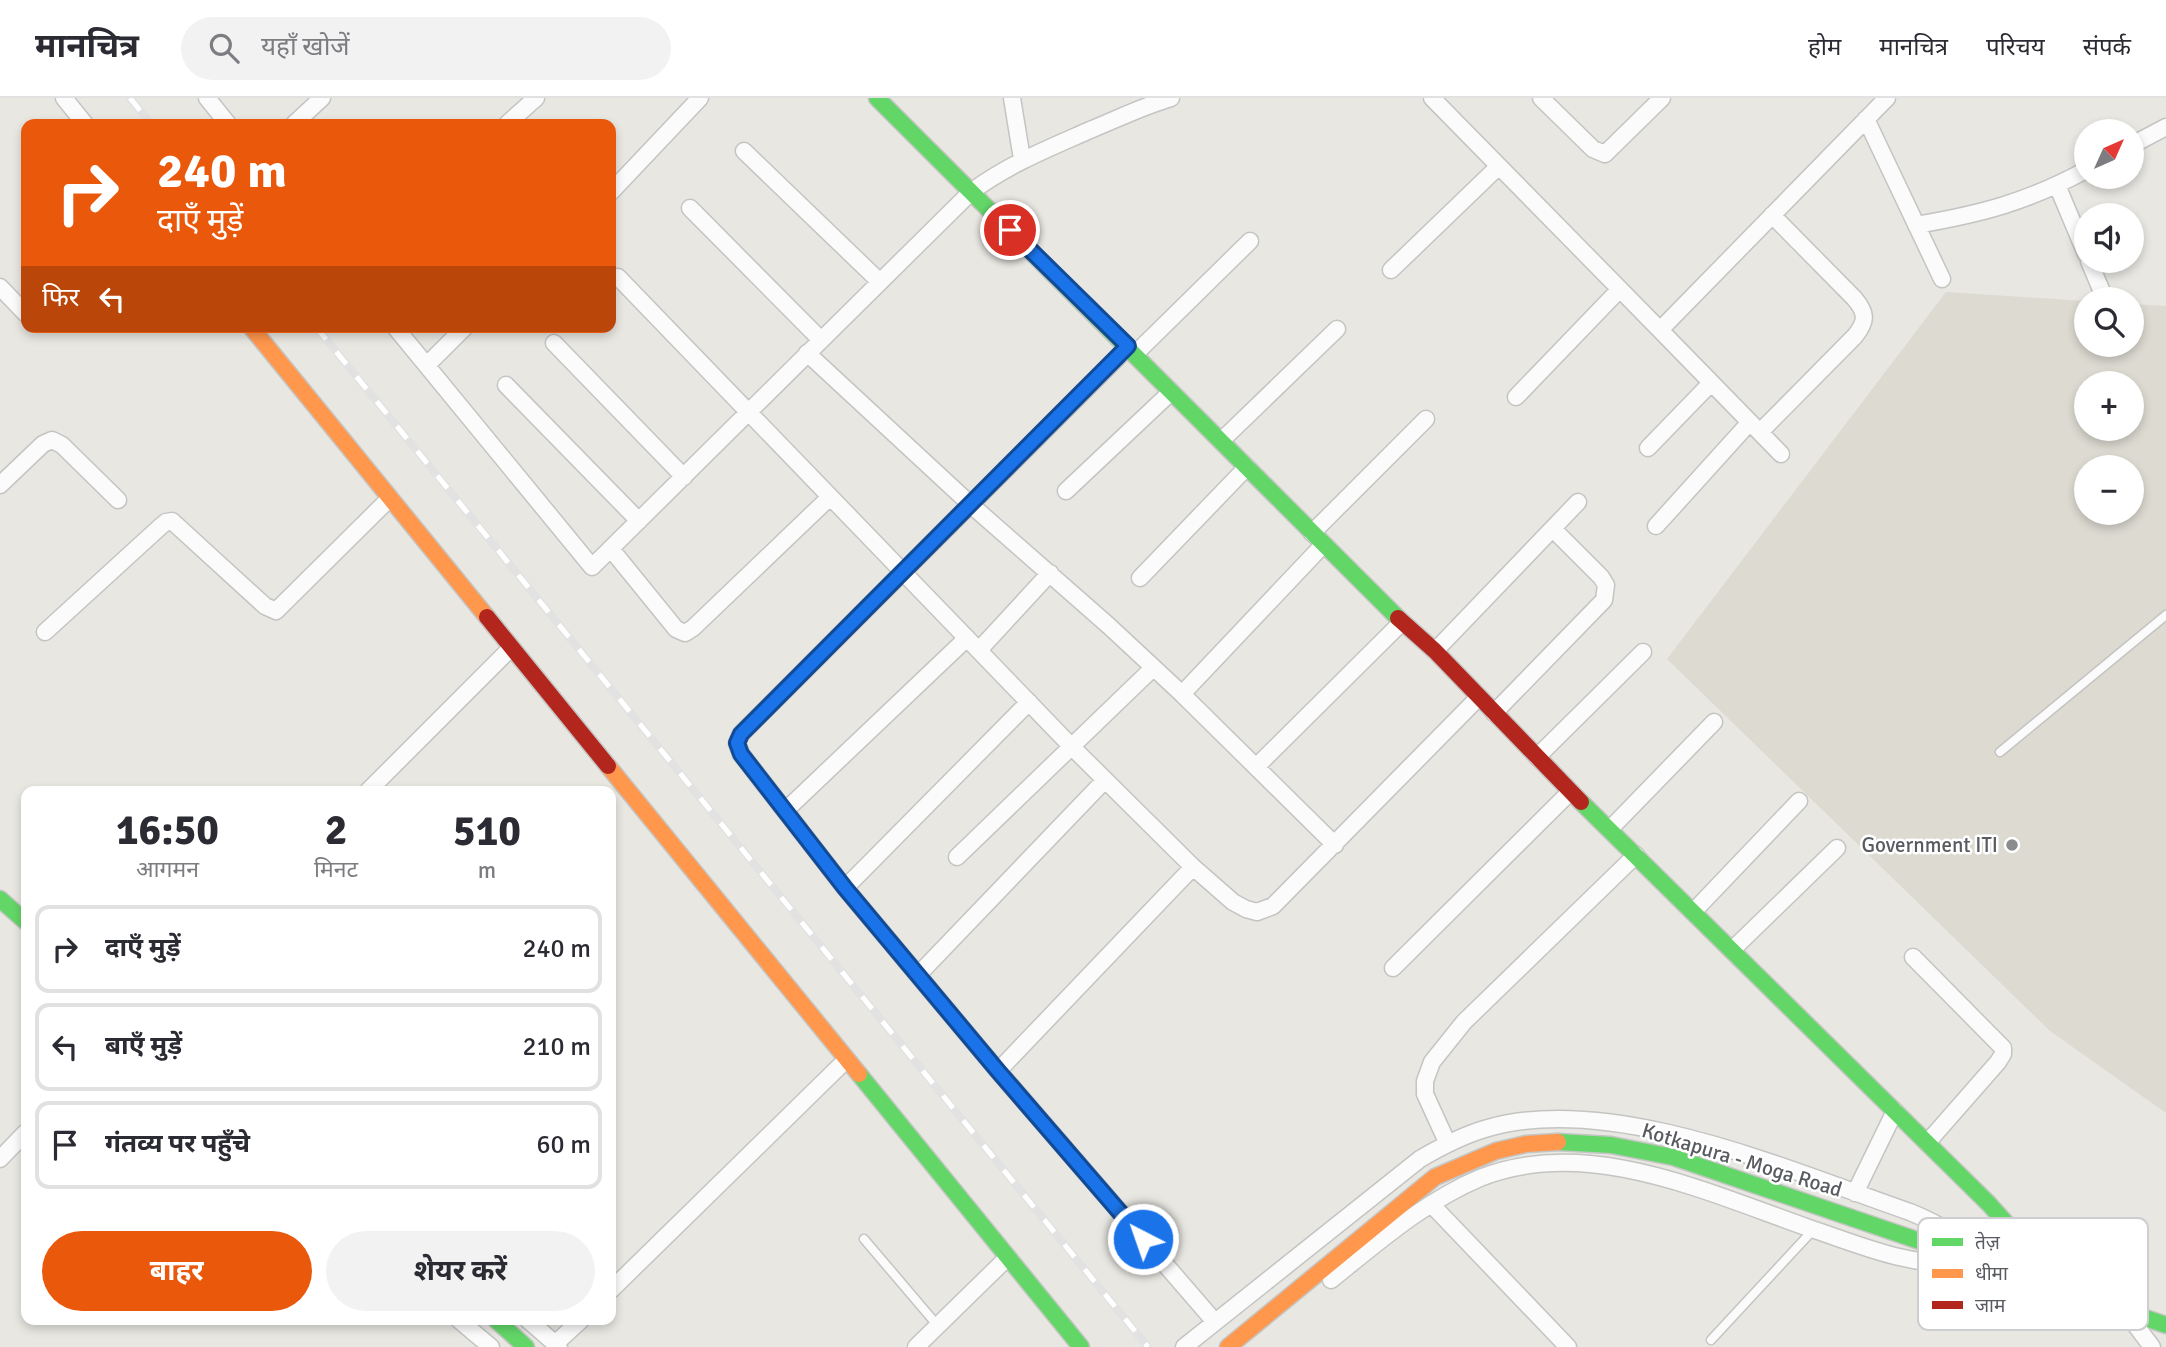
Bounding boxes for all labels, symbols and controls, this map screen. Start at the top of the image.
search box [181,17,671,80]
text: मानचित्र [35,26,139,67]
icon: search [205,29,243,67]
text: यहाँ खोजें [261,31,350,63]
text: होम [1808,32,1841,62]
text: मानचित्र [1879,32,1948,62]
text: परिचय [1986,32,2045,62]
text: संपर्क [2083,32,2131,62]
north arrow [2074,119,2144,189]
map controls [2074,119,2144,525]
text: 240 m [157,141,287,201]
icon: right [42,147,133,238]
pin [980,200,1040,260]
text: दाएँ मुड़ें [157,201,243,240]
button: sound [2074,203,2144,273]
icon: arrive [991,211,1029,249]
icon: left [93,280,131,318]
text: फिर [42,282,79,314]
button: search [2074,287,2144,357]
button: + [2074,371,2144,441]
button: − [2074,455,2144,525]
text: 16:50 [116,805,219,856]
text: 2 [325,805,347,856]
text: 510 [453,806,521,857]
place label: Government ITI [1861,832,1998,858]
marker: Government ITI [2004,837,2020,853]
text: आगमन [136,855,199,884]
text: मिनट [314,855,358,884]
text: m [478,856,496,885]
icon: right [46,930,84,968]
text: दाएँ मुड़ें [105,932,181,964]
text: 240 m [522,933,591,965]
icon: left [46,1028,84,1066]
text: बाएँ मुड़ें [105,1030,182,1062]
text: 210 m [522,1031,591,1063]
street label: Kotkapura - Moga Road [1639,1117,1845,1203]
icon: arrive [46,1126,84,1164]
text: गंतव्य पर पहुँचे [105,1128,250,1160]
text: 60 m [536,1129,591,1161]
position arrow [1106,1202,1180,1276]
legend [1918,1218,2148,1330]
button: बाहर [42,1231,312,1311]
button: शेयर करें [326,1231,595,1311]
text: तेज़ [1975,1231,2001,1255]
text: धीमा [1975,1262,2009,1286]
text: जाम [1975,1294,2006,1318]

